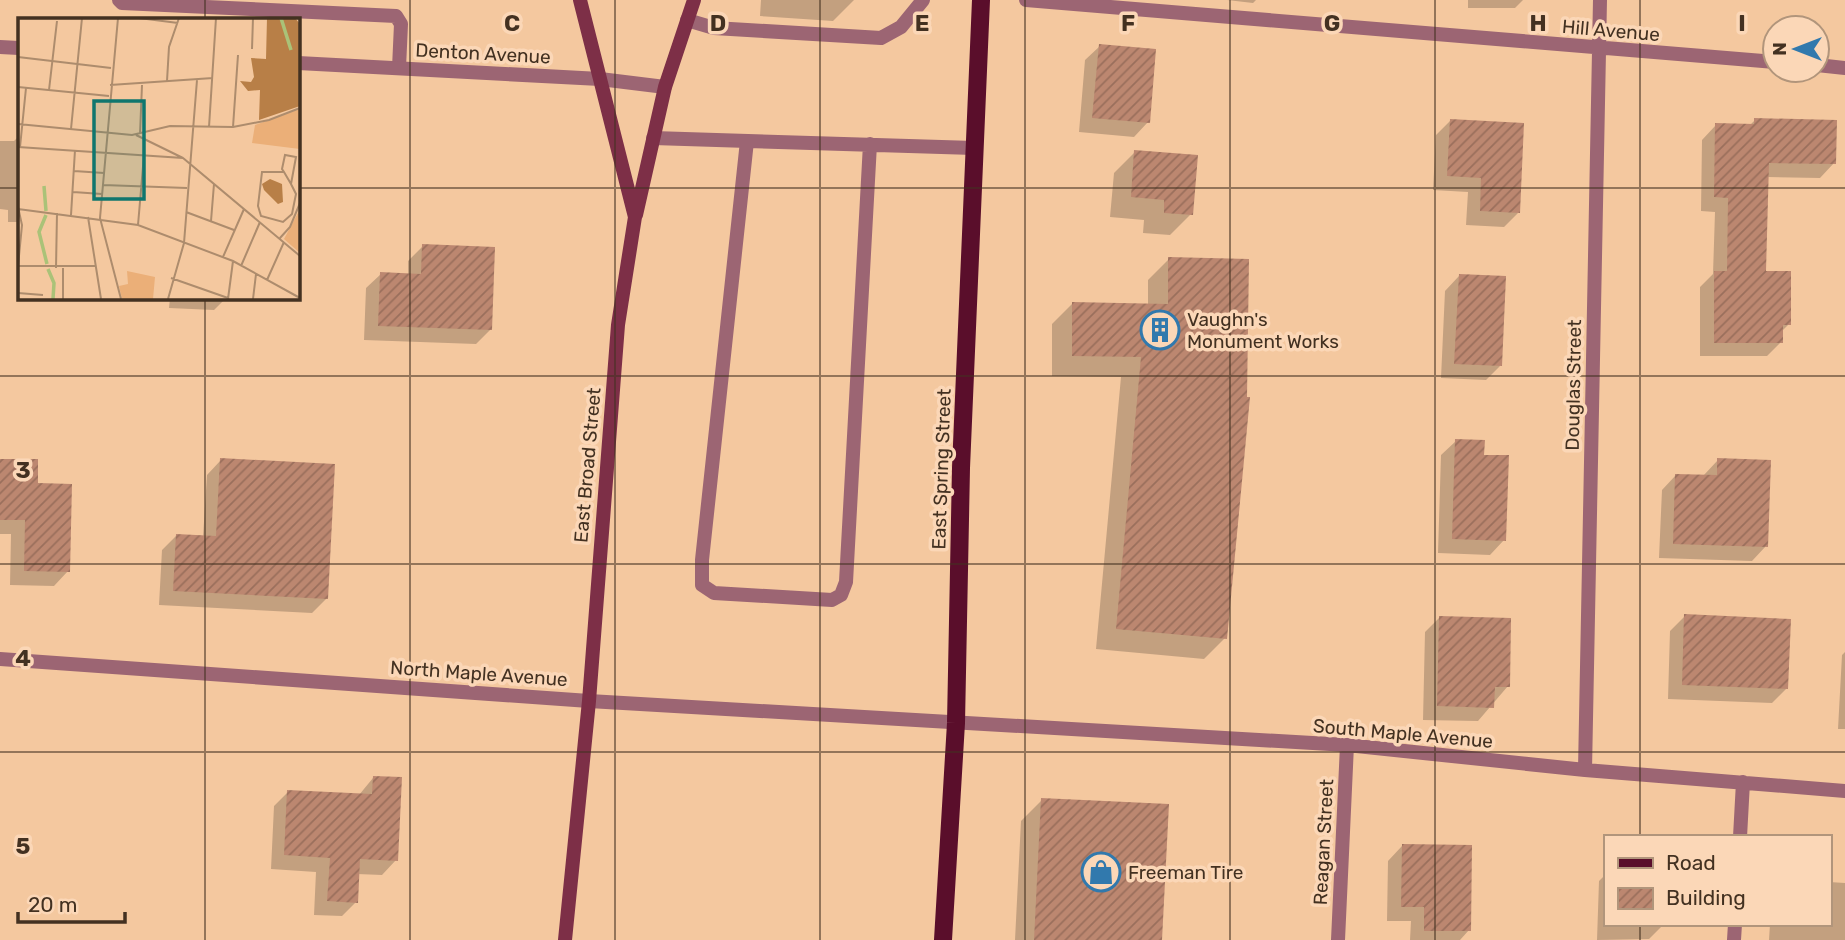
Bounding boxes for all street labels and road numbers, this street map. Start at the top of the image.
street label: Hill Avenue [1561,15,1661,46]
street label: Denton Avenue [415,38,551,69]
street label: Douglas Street [1561,319,1586,451]
street label: East Broad Street [569,386,606,544]
street label: East Spring Street [927,388,956,550]
street label: North Maple Avenue [389,656,568,691]
street label: South Maple Avenue [1312,714,1494,753]
street label: Reagan Street [1309,778,1338,906]

